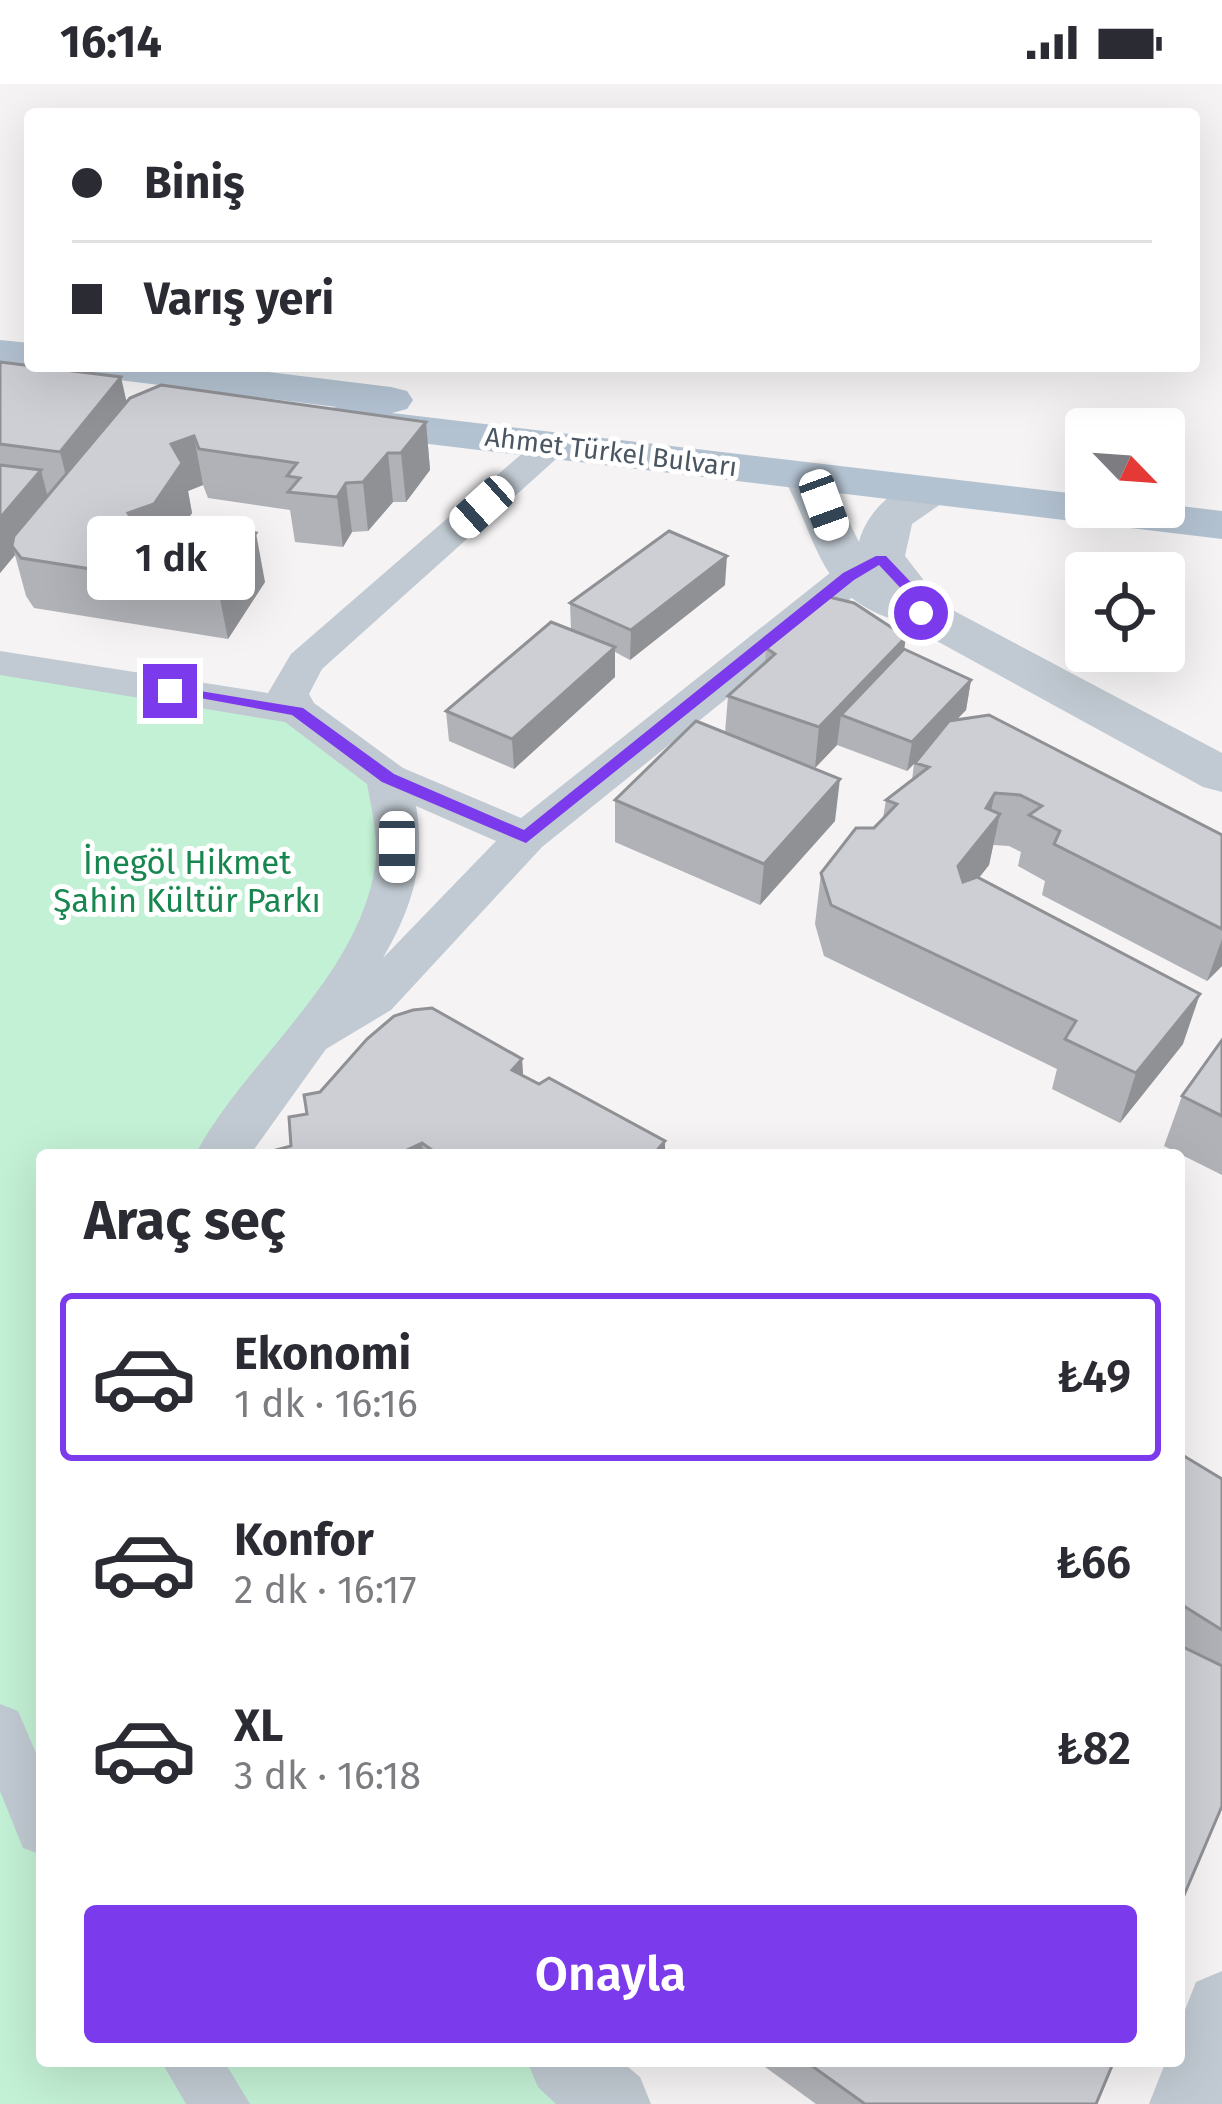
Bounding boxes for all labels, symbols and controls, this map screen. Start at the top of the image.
text: 16:14 [60,15,162,69]
text: Biniş [144,156,245,210]
text: Varış yeri [144,272,334,326]
north arrow [1065,408,1185,528]
map controls [1065,408,1185,672]
street label: Ahmet Türkel Bulvarı [483,421,739,483]
car [795,465,853,545]
car [443,470,521,544]
callout: 1 dk [86,517,254,601]
text: 1 dk [135,535,207,581]
button: locate [1065,552,1185,672]
route start [894,586,948,640]
route end [143,664,197,718]
car [379,811,415,883]
park label: İnegöl Hikmet Şahin Kültür Parkı [53,843,321,921]
text: Araç seç [84,1189,286,1253]
icon: car [90,1323,198,1431]
text: Ekonomi [234,1327,411,1381]
text: ₺49 [1057,1350,1131,1404]
text: 1 dk · 16:16 [234,1381,418,1427]
icon: car [90,1509,198,1617]
text: Konfor [234,1513,374,1567]
text: ₺66 [1056,1536,1131,1590]
text: 2 dk · 16:17 [234,1567,417,1613]
icon: car [90,1695,198,1803]
text: XL [234,1699,283,1753]
text: ₺82 [1057,1722,1131,1776]
text: 3 dk · 16:18 [234,1753,421,1799]
button: Onayla [84,1905,1137,2043]

